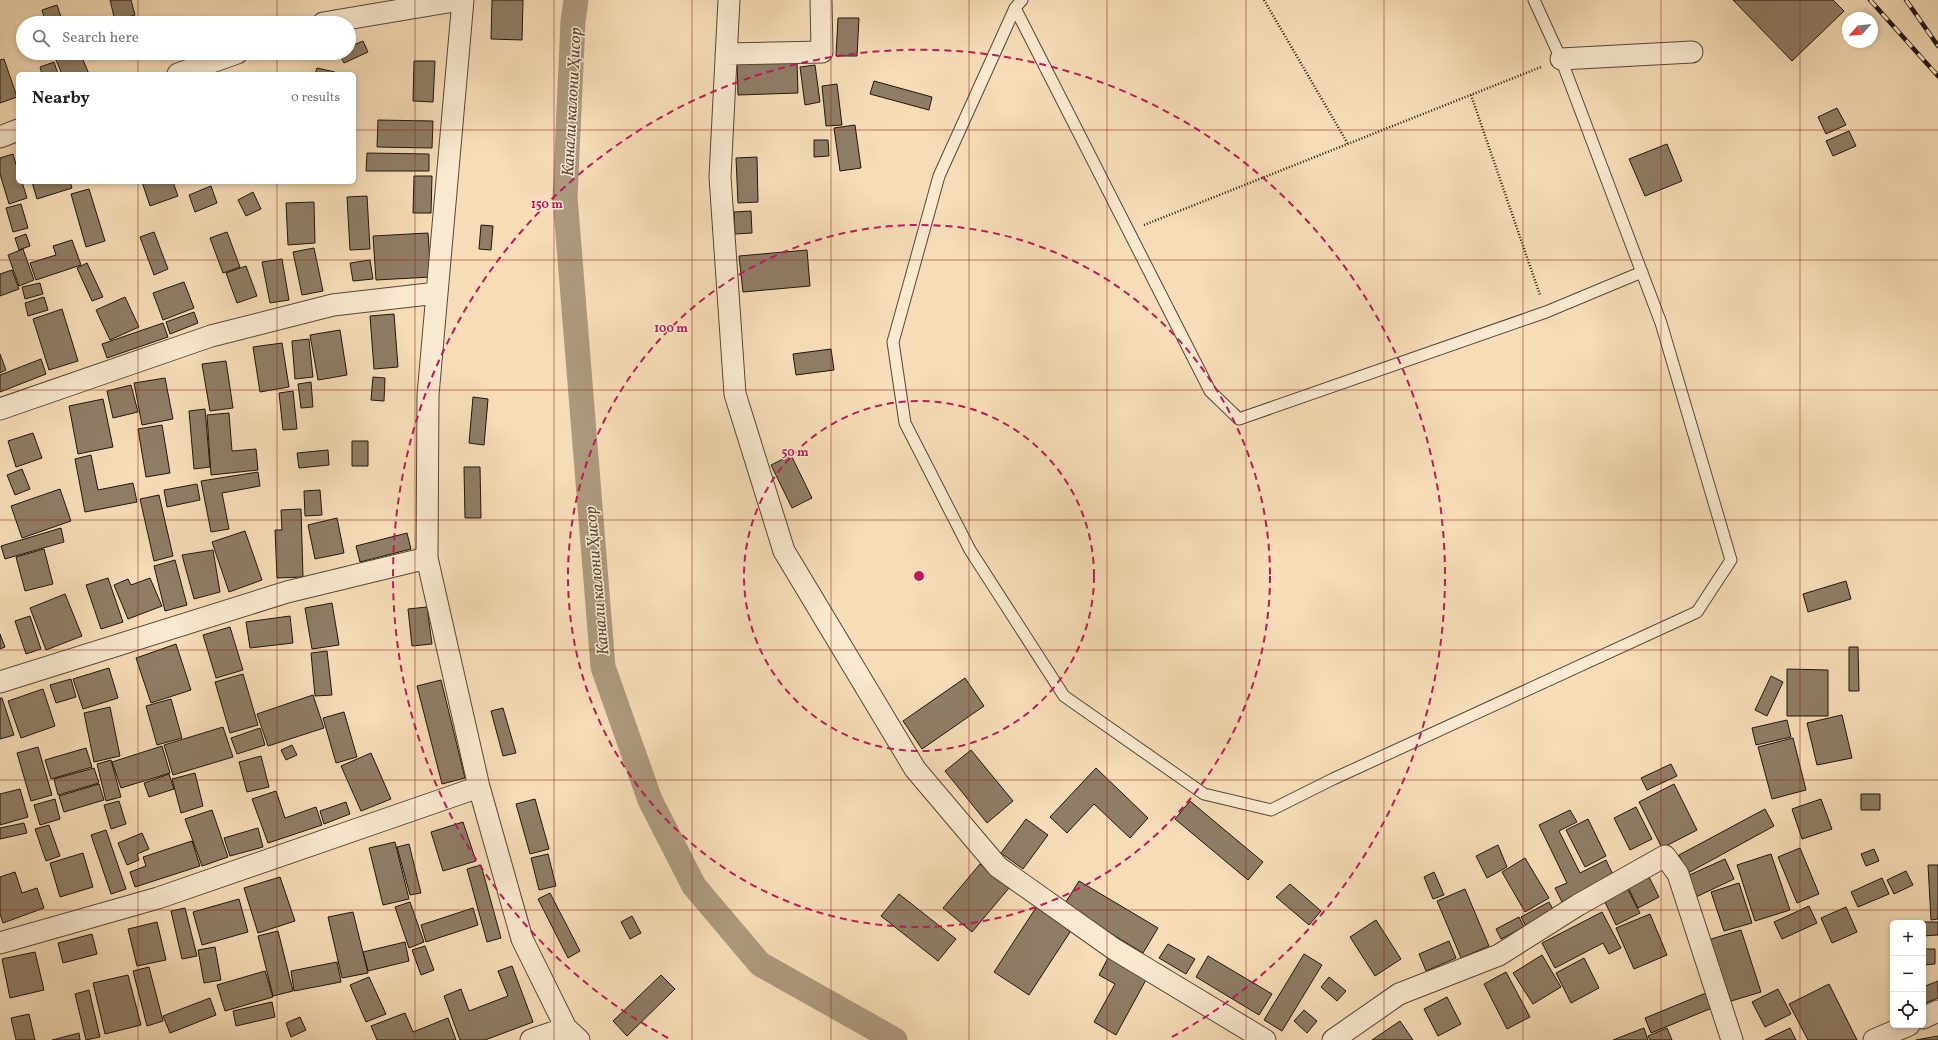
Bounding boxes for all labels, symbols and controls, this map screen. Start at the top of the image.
north arrow [1842,12,1878,48]
search box [16,16,356,60]
icon: search [30,27,52,49]
water label: Канали калони Ҳисор [557,27,588,177]
text: Search here [62,28,139,49]
text: Nearby [32,87,90,110]
text: 0 results [291,89,340,107]
text: 150 m [531,197,563,213]
text: 100 m [654,321,688,337]
text: 50 m [781,445,809,461]
water label: Канали калони Ҳисор [580,505,615,656]
centre of rings [912,569,926,583]
map controls [1890,920,1926,1028]
button: + [1890,920,1926,956]
button: − [1890,956,1926,992]
button: locate [1890,992,1926,1028]

